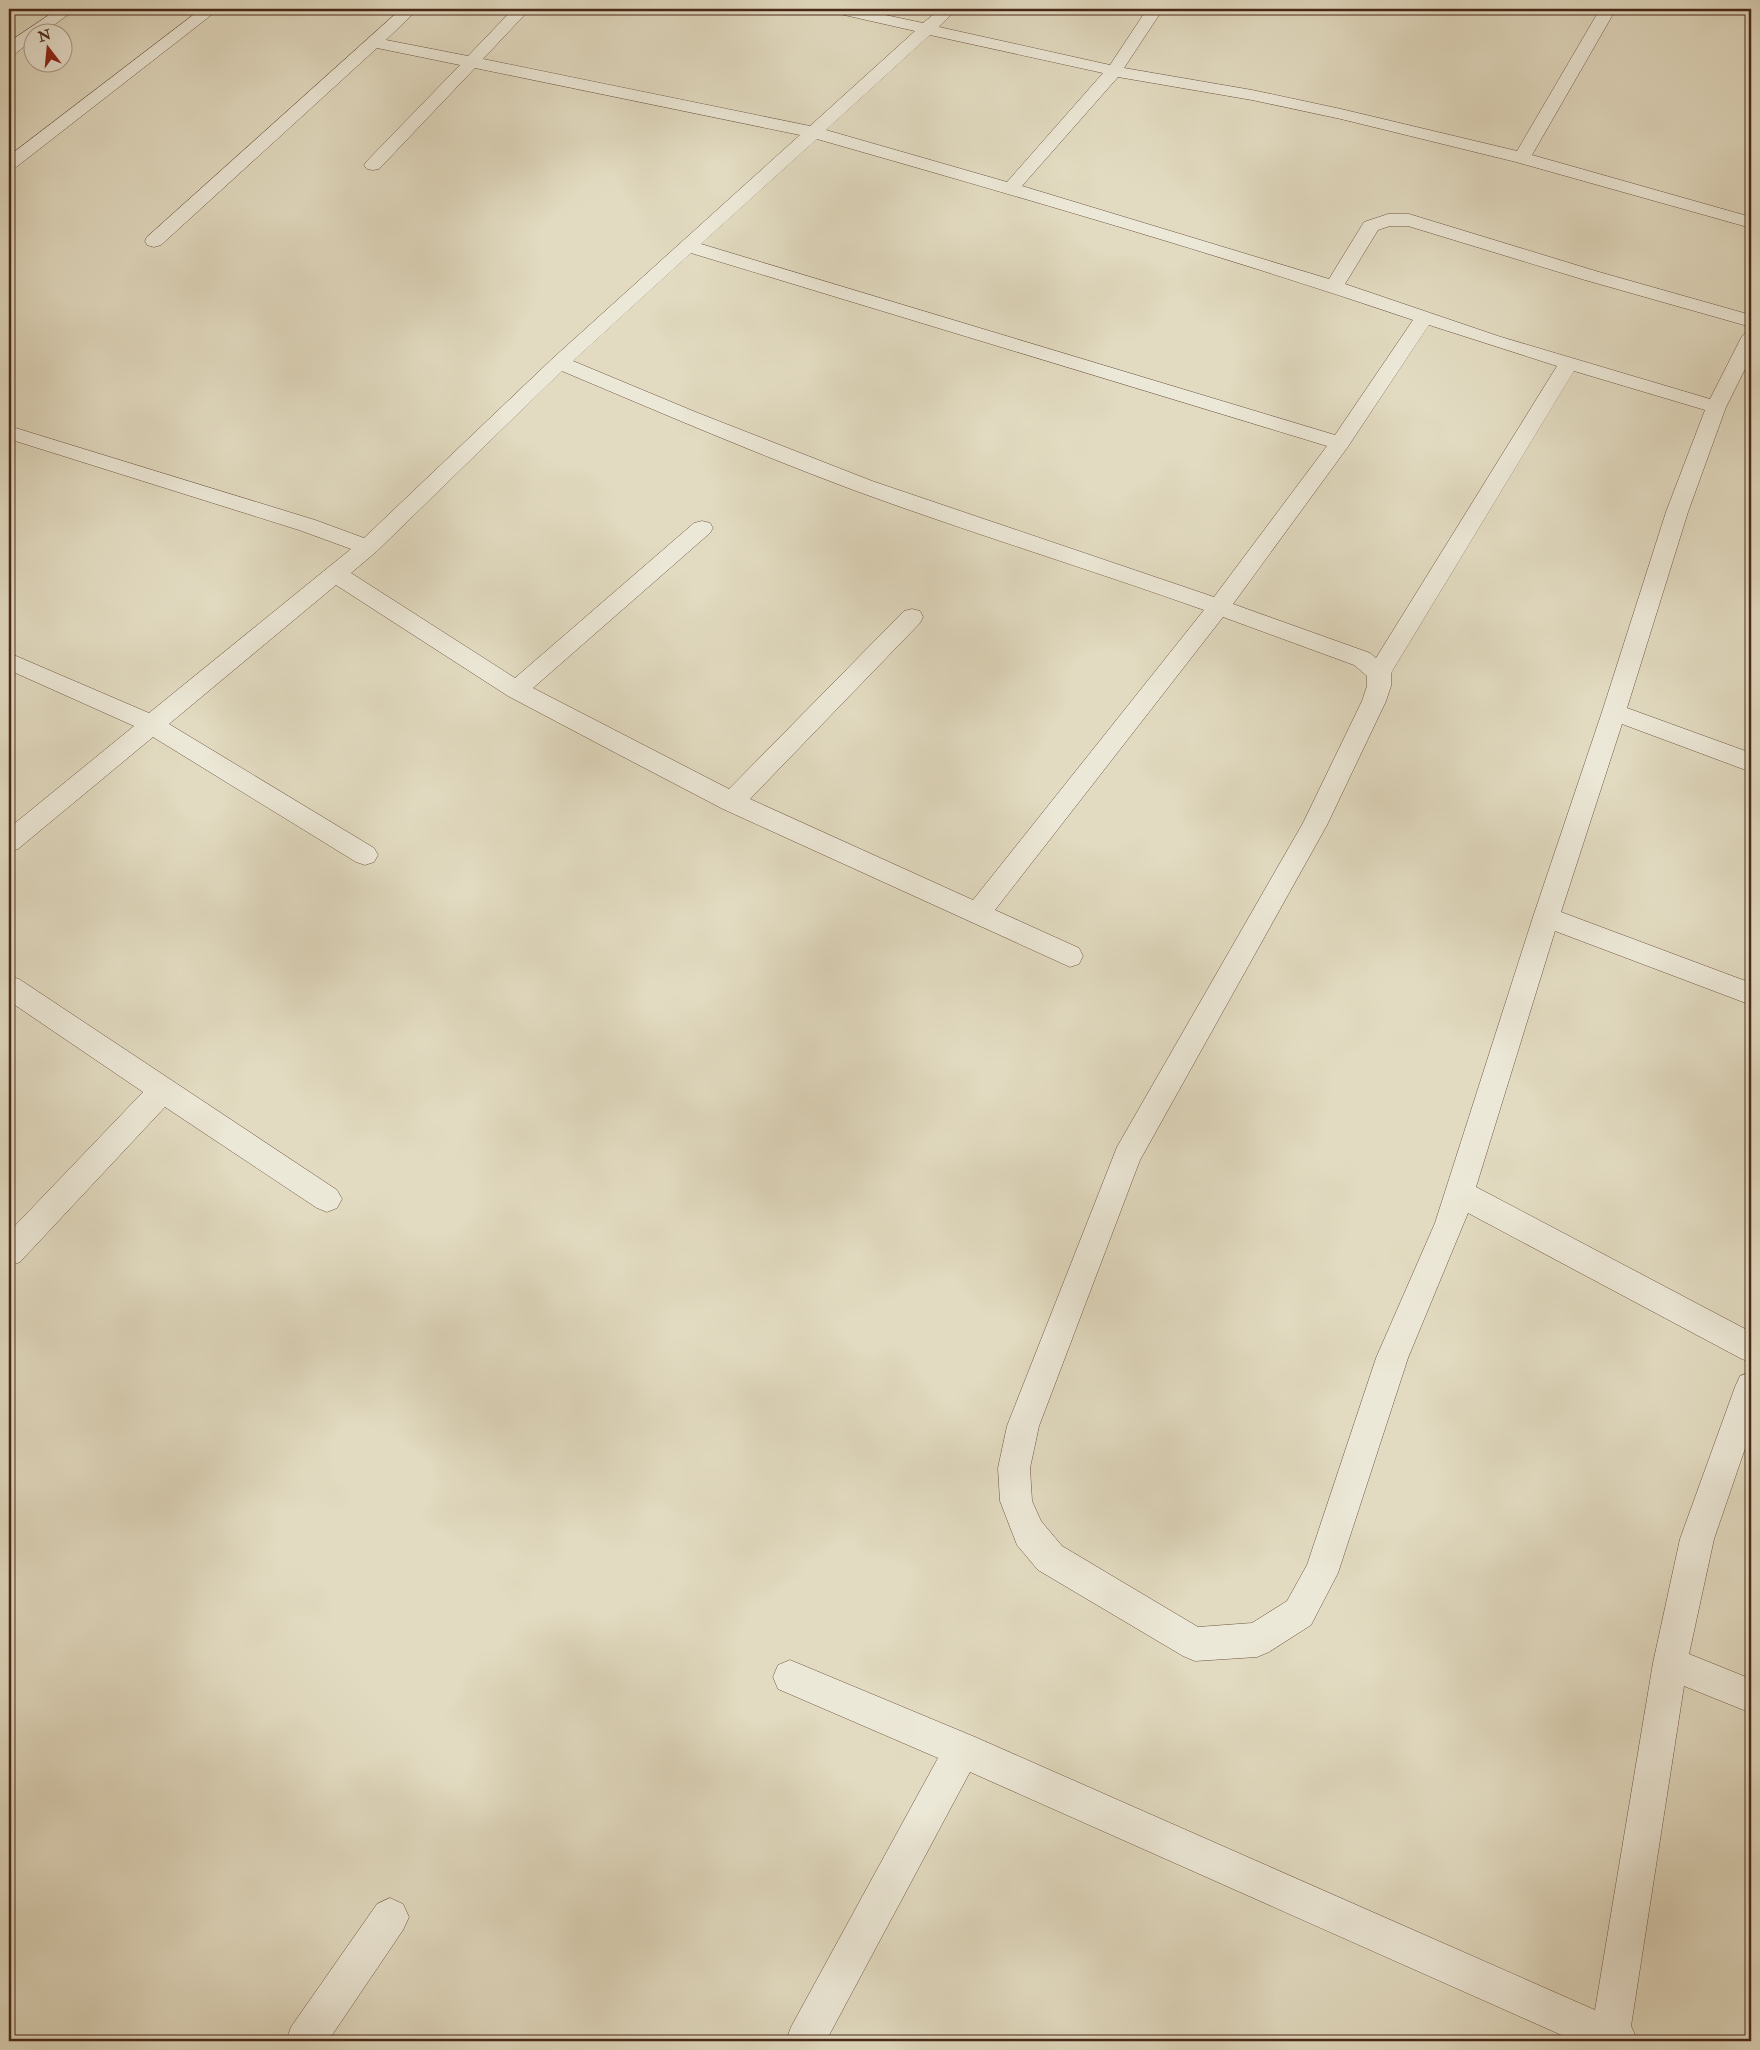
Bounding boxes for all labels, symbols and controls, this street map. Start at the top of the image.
north arrow [22,22,72,72]
text: N [35,26,53,46]

